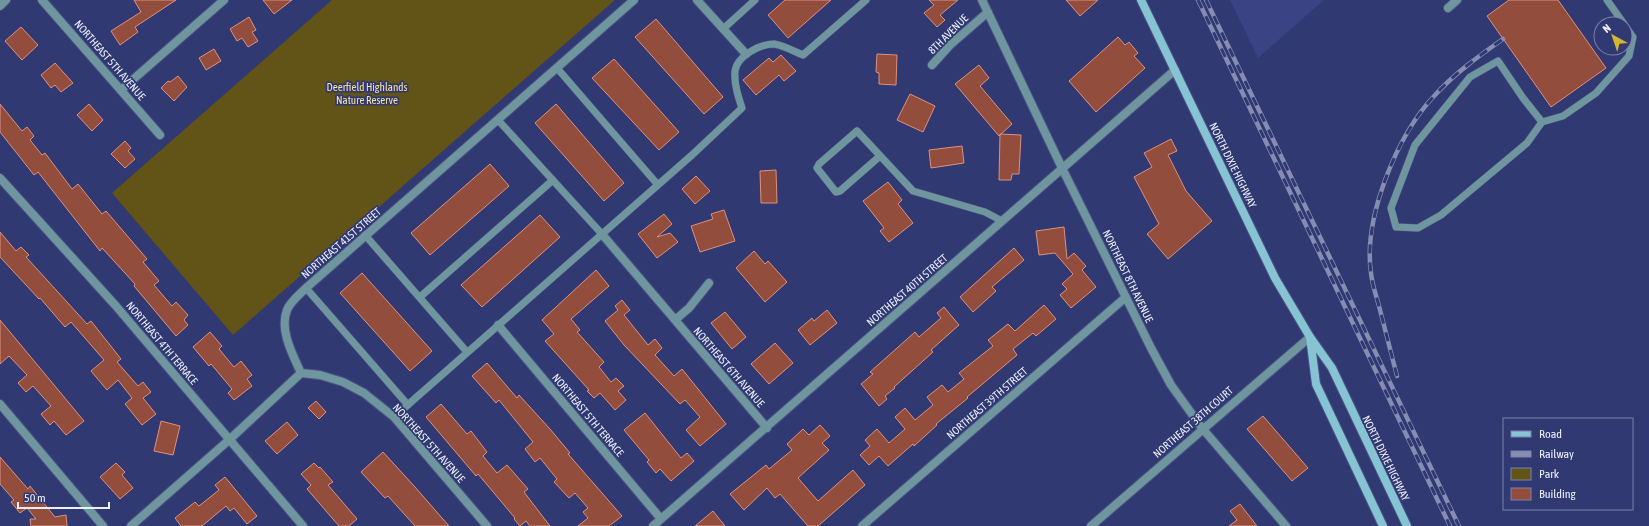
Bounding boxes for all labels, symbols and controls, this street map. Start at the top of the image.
street label: 8TH AVENUE [926,12,970,56]
north arrow [1593,16,1633,56]
street label: NORTHEAST 5TH AVENUE [72,18,148,102]
text: N [1600,22,1613,35]
park label: Deerfield Highlands Nature Reserve [327,81,407,106]
street label: NORTH DIXIE HIGHWAY [1207,121,1259,209]
street label: NORTHEAST 41ST STREET [299,205,383,281]
street label: NORTHEAST 8TH AVENUE [1100,228,1156,325]
street label: NORTHEAST 40TH STREET [864,252,950,328]
street label: NORTHEAST 4TH TERRACE [124,299,200,387]
street label: NORTHEAST 6TH AVENUE [691,325,767,409]
street label: NORTHEAST 39TH STREET [944,365,1030,441]
street label: NORTHEAST 5TH TERRACE [550,371,626,459]
street label: NORTHEAST 38TH COURT [1151,384,1235,460]
street label: NORTHEAST 5TH AVENUE [391,401,468,485]
street label: NORTH DIXIE HIGHWAY [1360,414,1412,502]
legend [1503,418,1633,510]
text: Road [1539,427,1562,441]
text: Railway [1539,447,1574,461]
text: Park [1539,467,1560,481]
scale bar [18,484,109,510]
text: Building [1539,487,1577,501]
text: 50 m [24,491,46,505]

